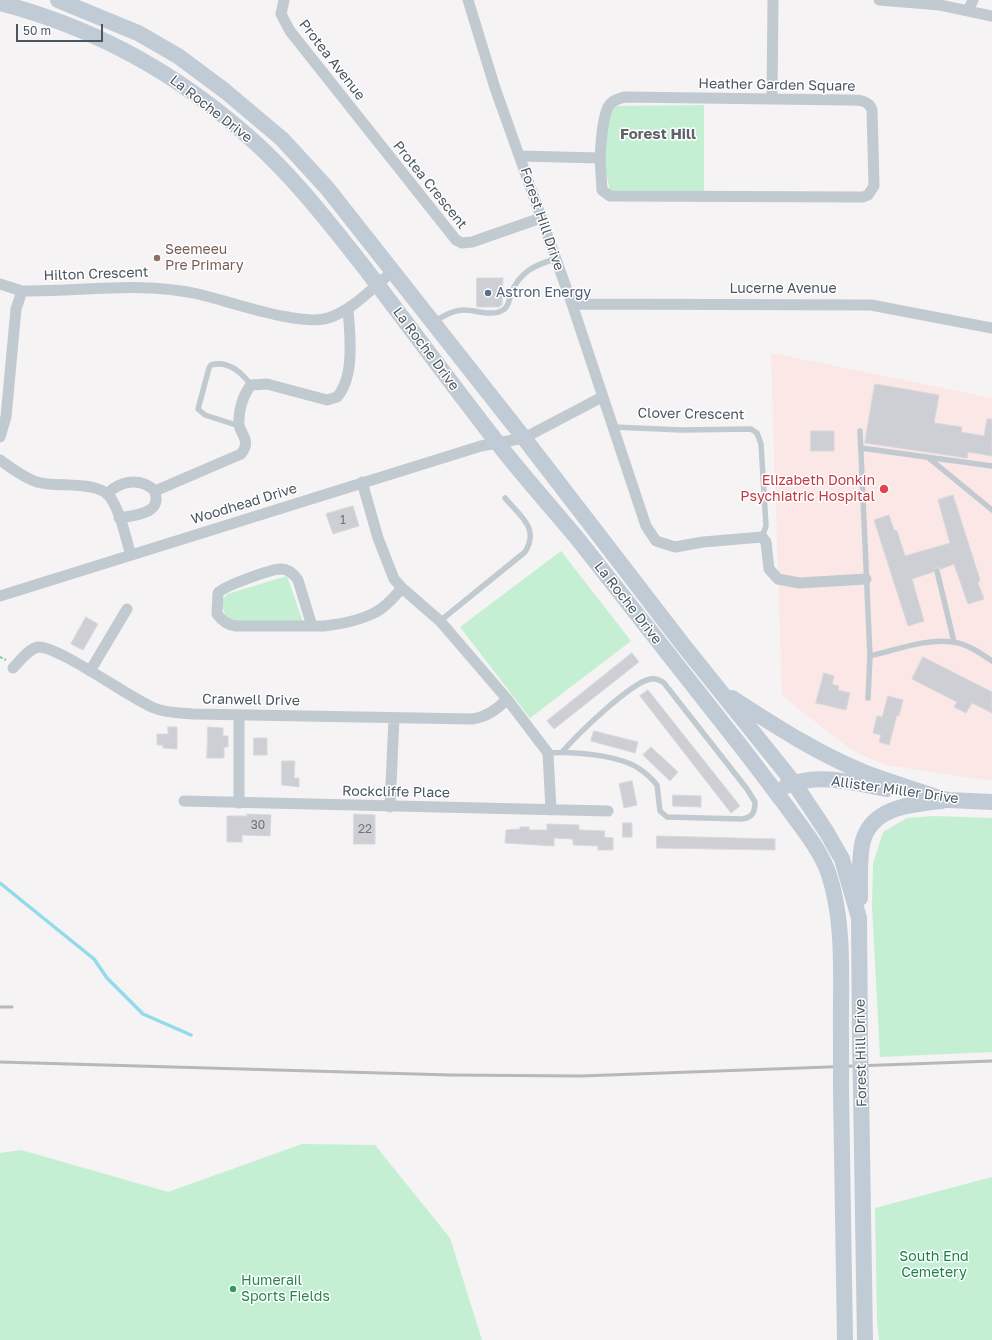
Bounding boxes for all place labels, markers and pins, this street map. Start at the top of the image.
place label: Seemeeu Pre Primary [165,242,244,274]
marker: Seemeeu Pre Primary [152,253,162,263]
place label: Astron Energy [496,285,591,301]
marker: Astron Energy [483,288,493,298]
place label: Elizabeth Donkin Psychiatric Hospital [740,473,875,506]
marker: Elizabeth Donkin Psychiatric Hospital [878,483,890,495]
place label: Humerail Sports Fields [241,1273,330,1306]
marker: Humerail Sports Fields [228,1284,238,1294]

